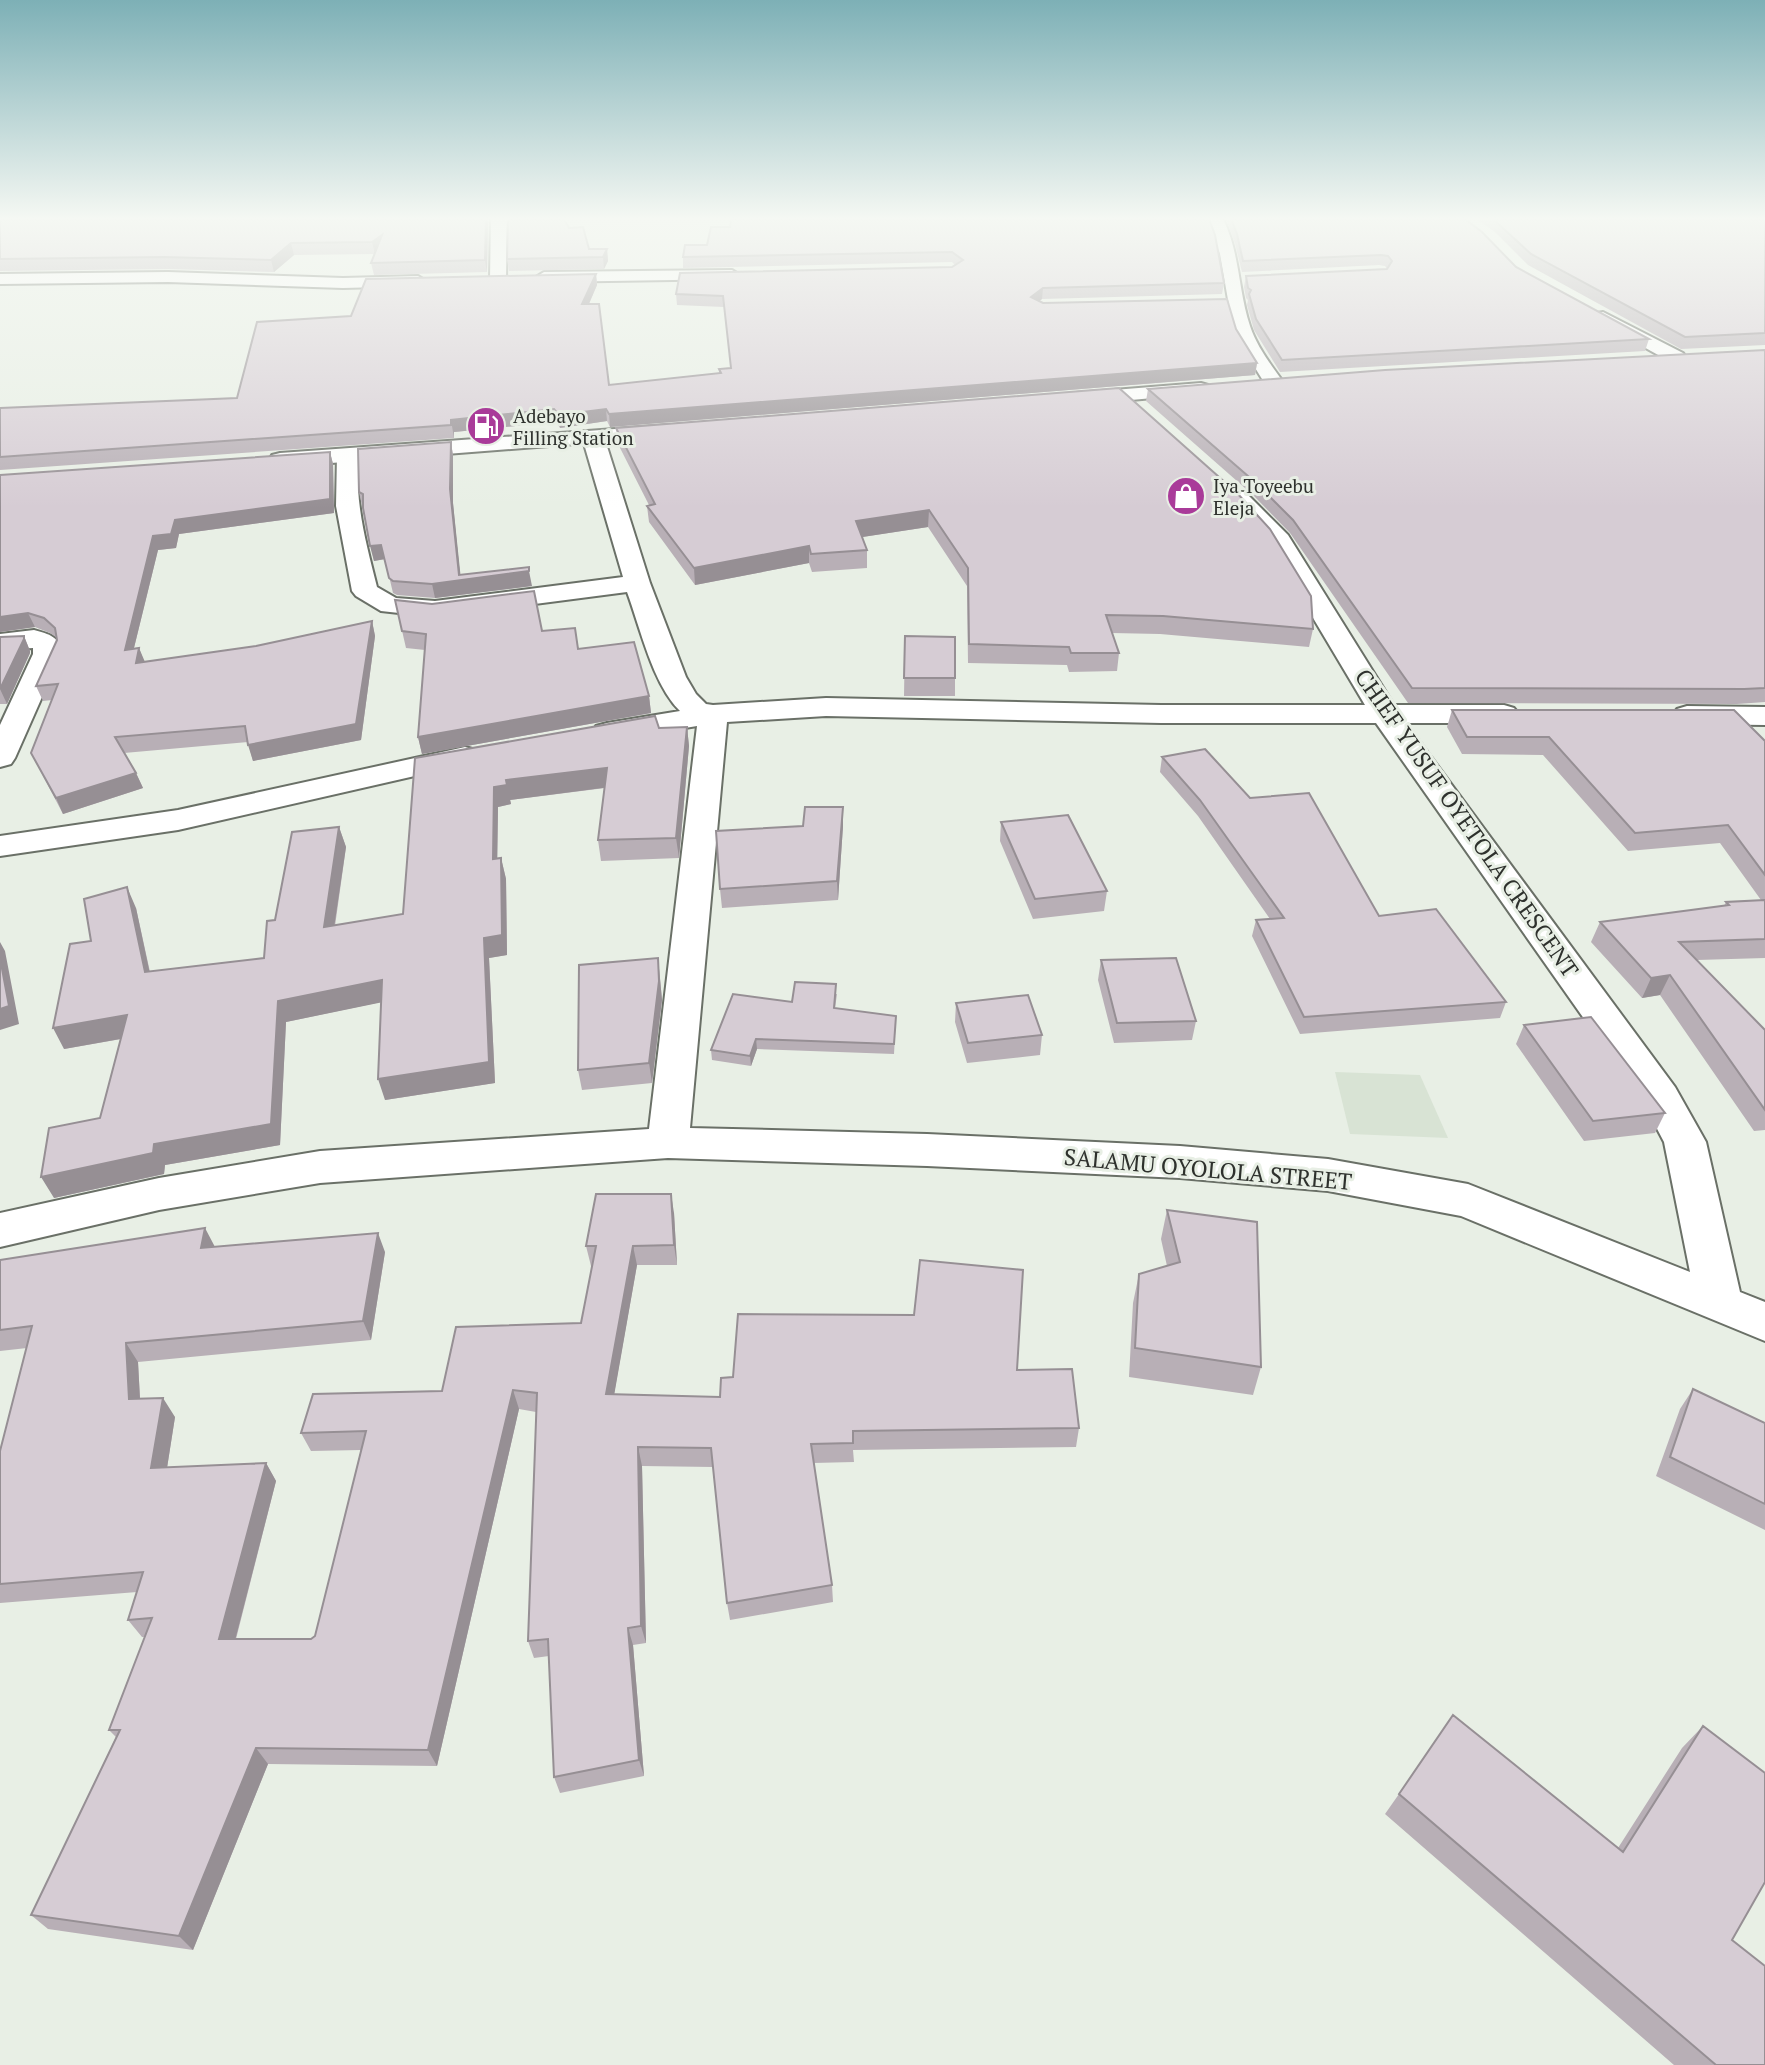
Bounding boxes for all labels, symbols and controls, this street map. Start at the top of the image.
place label: Adebayo Filling Station [513,403,634,450]
fuel station icon: Adebayo Filling Station [465,405,507,447]
place label: Iya Toyeebu Eleja [1213,473,1314,520]
shop icon: Iya Toyeebu Eleja [1165,475,1207,517]
street label: CHIEF YUSUF OYETOLA CRESCENT [1348,662,1586,984]
street label: SALAMU OYOLOLA STREET [1063,1141,1353,1197]

